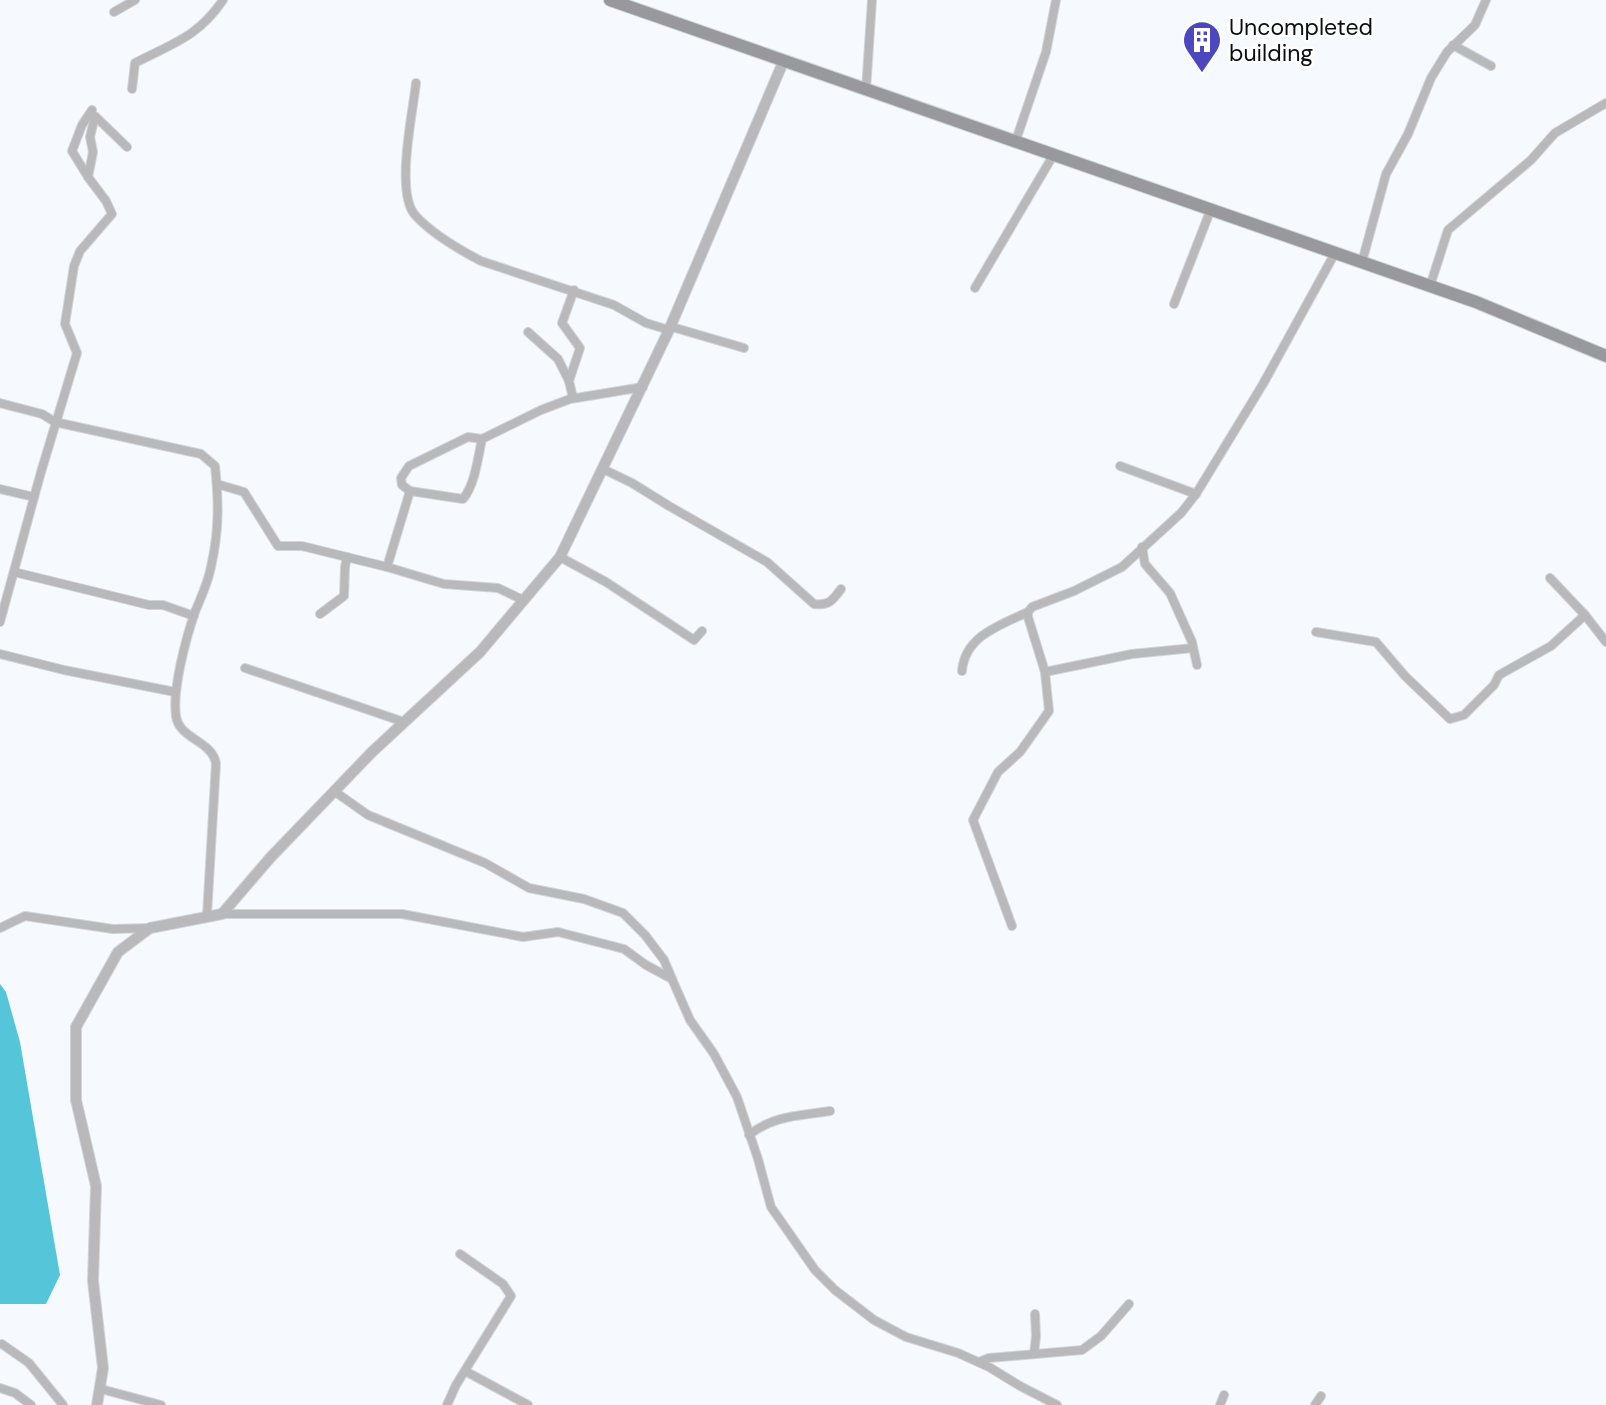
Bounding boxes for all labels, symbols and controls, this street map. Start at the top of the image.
place label: Uncompleted building [1229,12,1373,68]
building icon: Uncompleted building [1181,19,1223,74]

